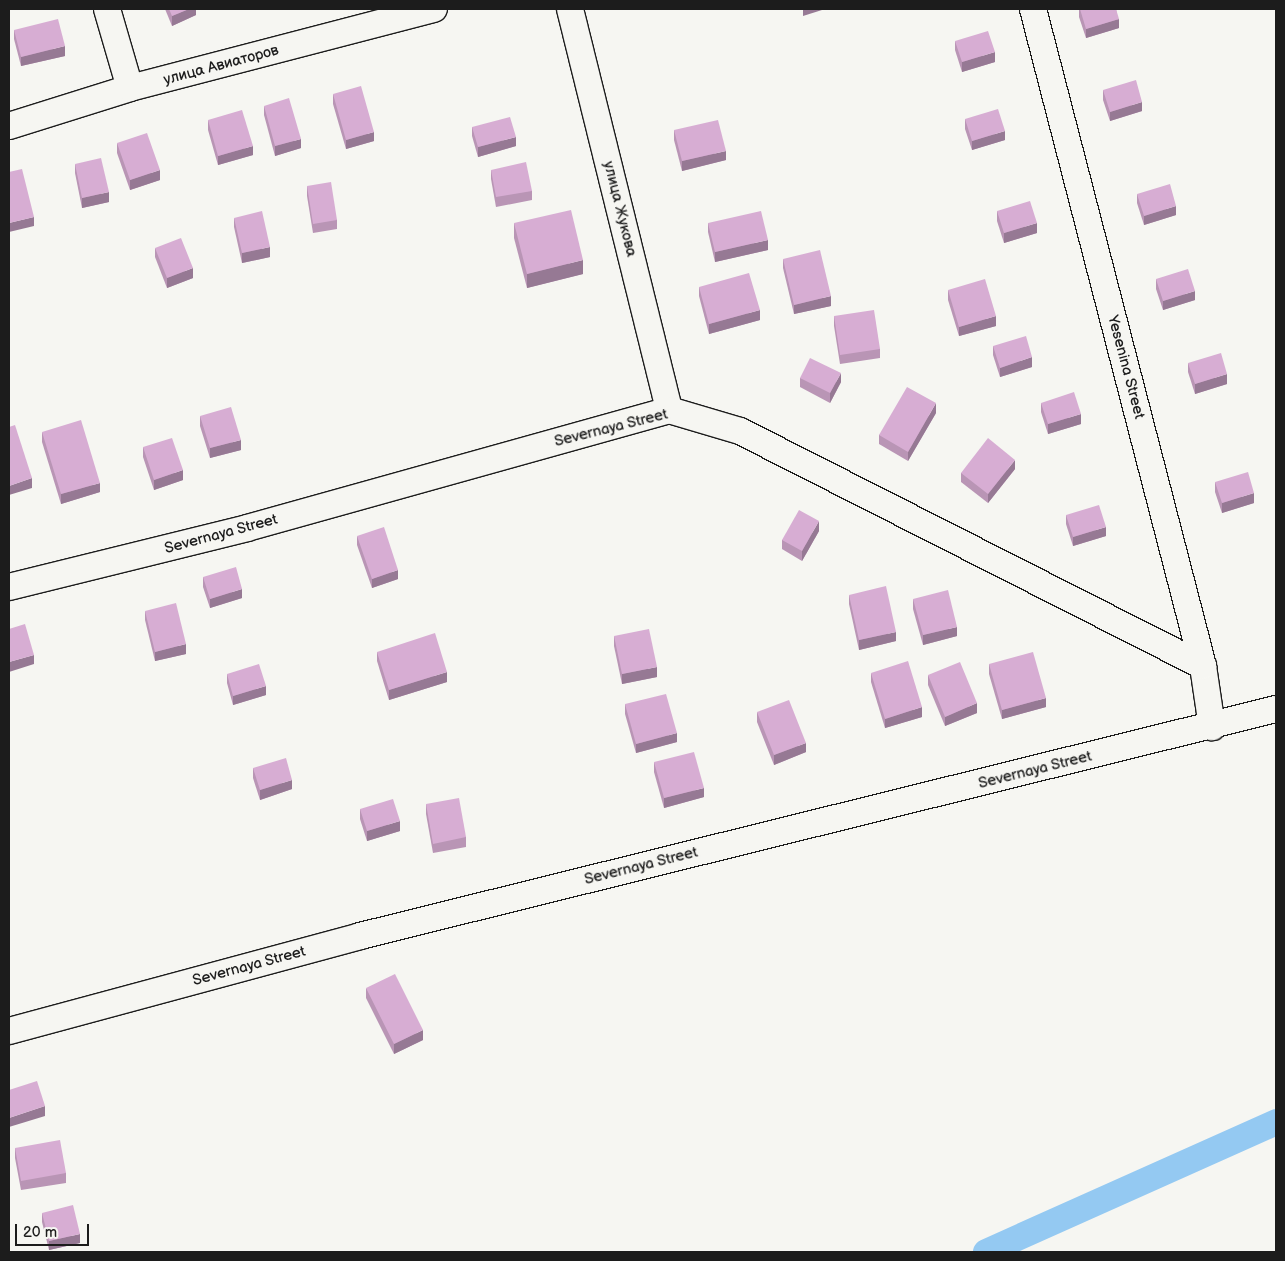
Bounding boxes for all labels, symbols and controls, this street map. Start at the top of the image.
street label: улица Авиаторов [162,41,280,89]
street label: улица Жукова [599,159,641,259]
street label: Yesenina Street [1103,313,1149,421]
street label: Severnaya Street [552,405,670,451]
street label: Severnaya Street [163,510,279,558]
street label: Severnaya Street [976,747,1094,793]
street label: Severnaya Street [582,843,700,889]
street label: Severnaya Street [191,942,307,990]
scale bar [18,1214,91,1246]
text: 20 m [23,1223,57,1242]

